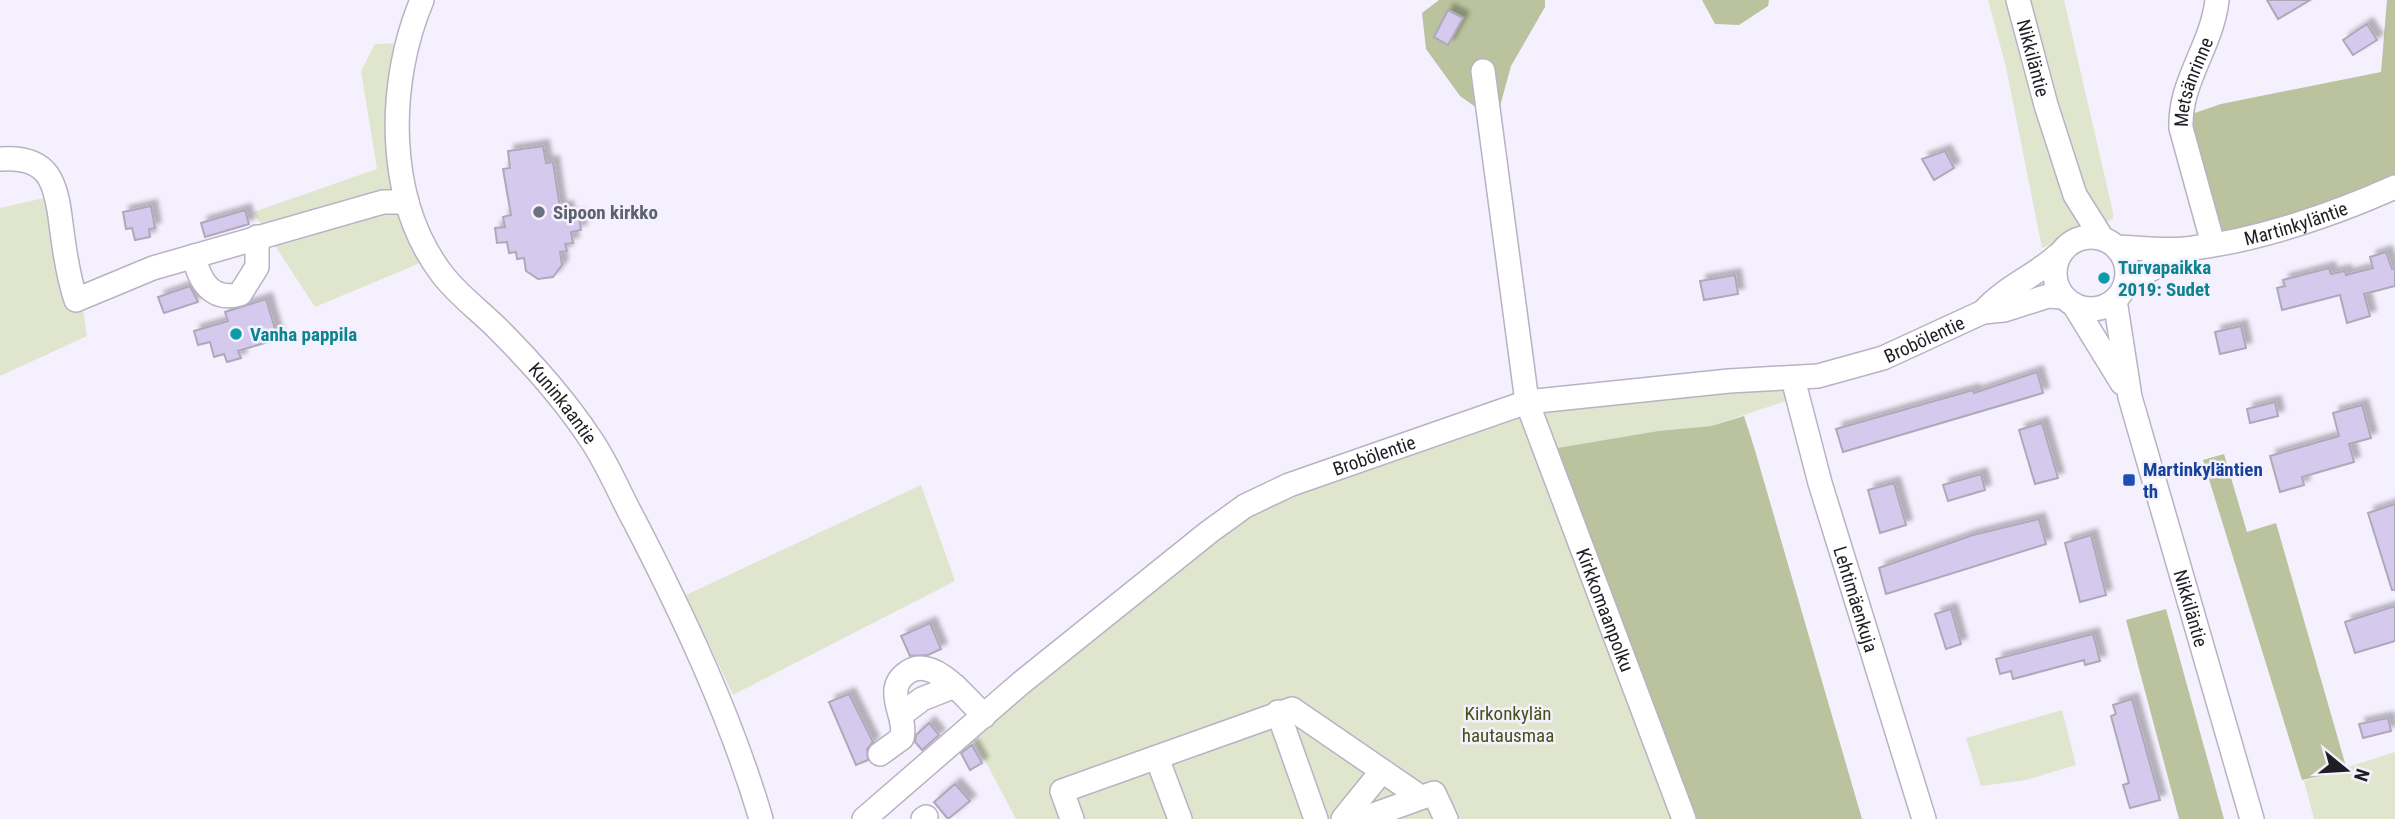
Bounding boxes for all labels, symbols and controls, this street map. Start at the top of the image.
street label: Nikkiläntie [2012,17,2054,99]
street label: Metsänrinne [2170,34,2218,128]
street label: Martinkyläntie [2242,197,2351,250]
place label: Sipoon kirkko [553,201,658,224]
marker: Sipoon kirkko [531,204,547,220]
place label: Turvapaikka 2019: Sudet [2118,256,2211,301]
marker: Turvapaikka 2019: Sudet [2096,270,2112,286]
street label: Brobölentie [1881,311,1968,368]
place label: Vanha pappila [250,323,357,346]
marker: Vanha pappila [228,326,244,342]
street label: Kuninkaantie [524,358,602,449]
street label: Brobölentie [1330,431,1419,481]
place label: Martinkyläntien th [2143,458,2263,503]
marker: Martinkyläntien th [2121,472,2137,488]
street label: Lehtimäenkuja [1828,543,1883,655]
street label: Kirkkomaanpolku [1571,545,1638,675]
street label: Nikkiläntie [2169,567,2213,650]
park label: Kirkonkylän hautausmaa [1462,702,1554,747]
north arrow [2311,735,2381,805]
text: N [2349,766,2374,784]

